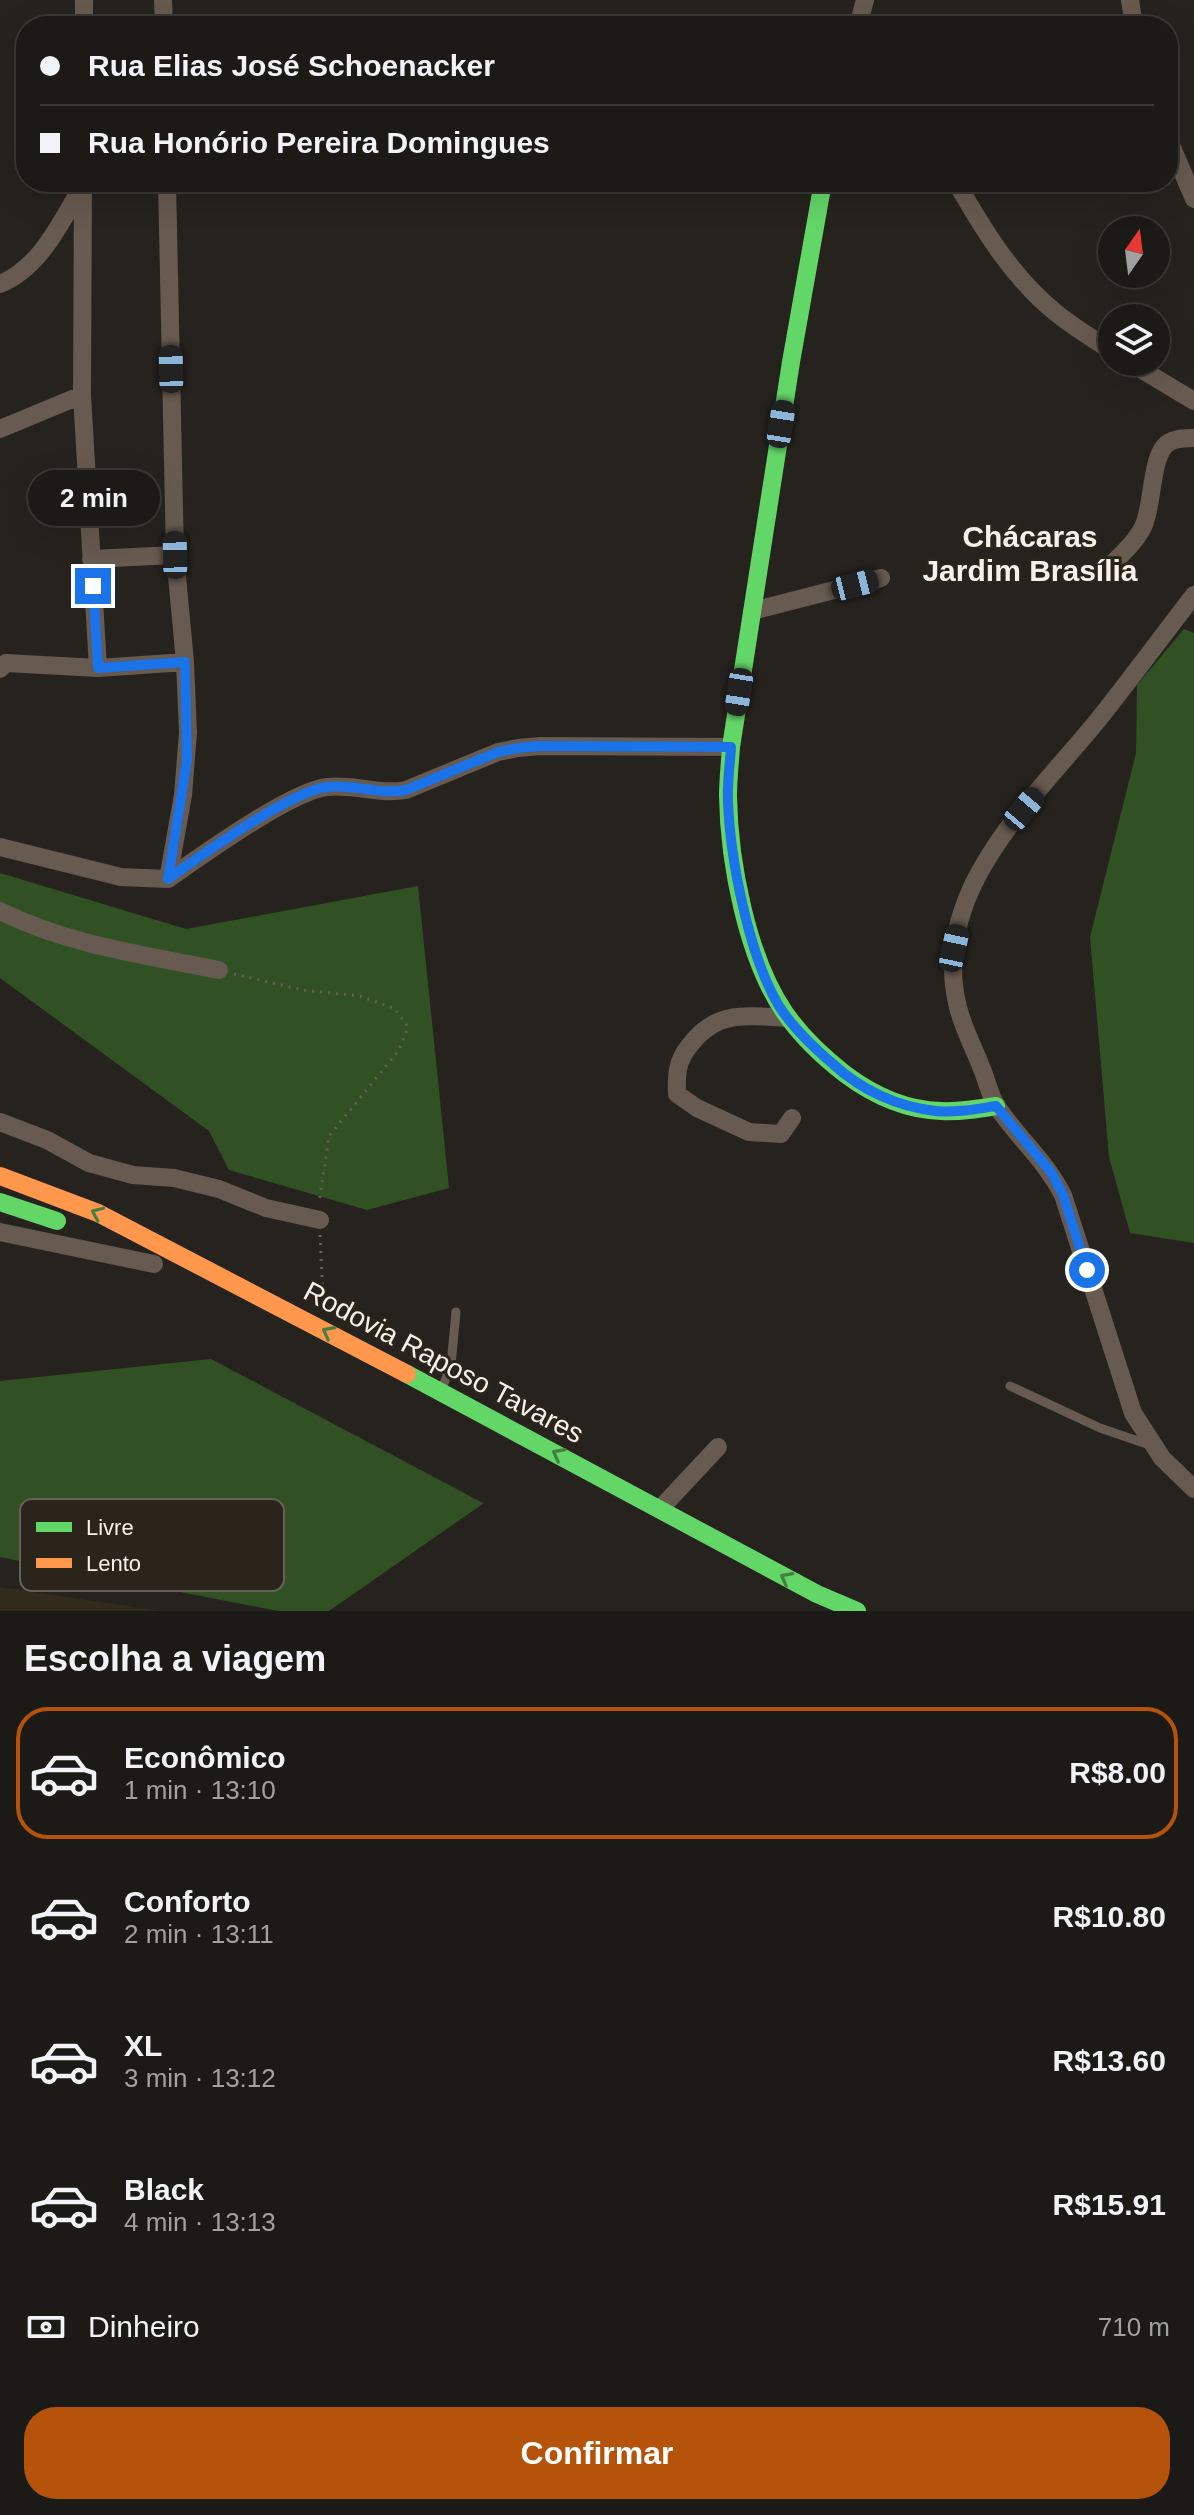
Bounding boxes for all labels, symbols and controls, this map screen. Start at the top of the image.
text: Rua Elias José Schoenacker [88,49,495,82]
text: Rua Honório Pereira Domingues [88,126,550,159]
north arrow [1098,216,1170,288]
map controls [1098,216,1170,376]
button: layers [1098,304,1170,376]
car [159,345,183,393]
car [765,398,797,450]
callout: 2 min [27,470,159,526]
text: 2 min [60,483,128,513]
district label: Chácaras Jardim Brasília [922,520,1138,587]
car [163,531,187,579]
route end [75,568,111,604]
car [829,568,881,602]
car [723,666,755,718]
car [999,783,1049,835]
car [937,922,971,974]
one-way arrow [90,1207,105,1223]
route start [1069,1252,1105,1288]
street label: Rodovia Raposo Tavares [299,1275,589,1449]
one-way arrow [321,1327,336,1342]
one-way arrow [551,1448,566,1463]
legend [20,1499,284,1591]
text: Livre [86,1515,134,1540]
text: Lento [86,1551,141,1576]
one-way arrow [780,1572,795,1587]
text: Escolha a viagem [24,1638,326,1679]
icon: car [28,1737,100,1809]
text: Econômico [124,1741,286,1774]
text: R$8.00 [1069,1756,1166,1789]
text: 1 min · 13:10 [124,1775,276,1805]
icon: car [28,1881,100,1953]
text: Conforto [124,1885,251,1918]
text: R$10.80 [1053,1900,1166,1933]
text: 2 min · 13:11 [124,1919,274,1949]
icon: car [28,2025,100,2097]
text: XL [124,2029,162,2062]
text: R$13.60 [1053,2044,1166,2077]
text: 3 min · 13:12 [124,2063,276,2093]
icon: car [28,2169,100,2241]
text: Black [124,2173,204,2206]
text: R$15.91 [1053,2188,1166,2221]
text: 4 min · 13:13 [124,2207,276,2237]
icon: cash [24,2305,68,2349]
text: Dinheiro [88,2310,200,2343]
text: 710 m [1098,2312,1170,2342]
button: Confirmar [24,2407,1170,2499]

